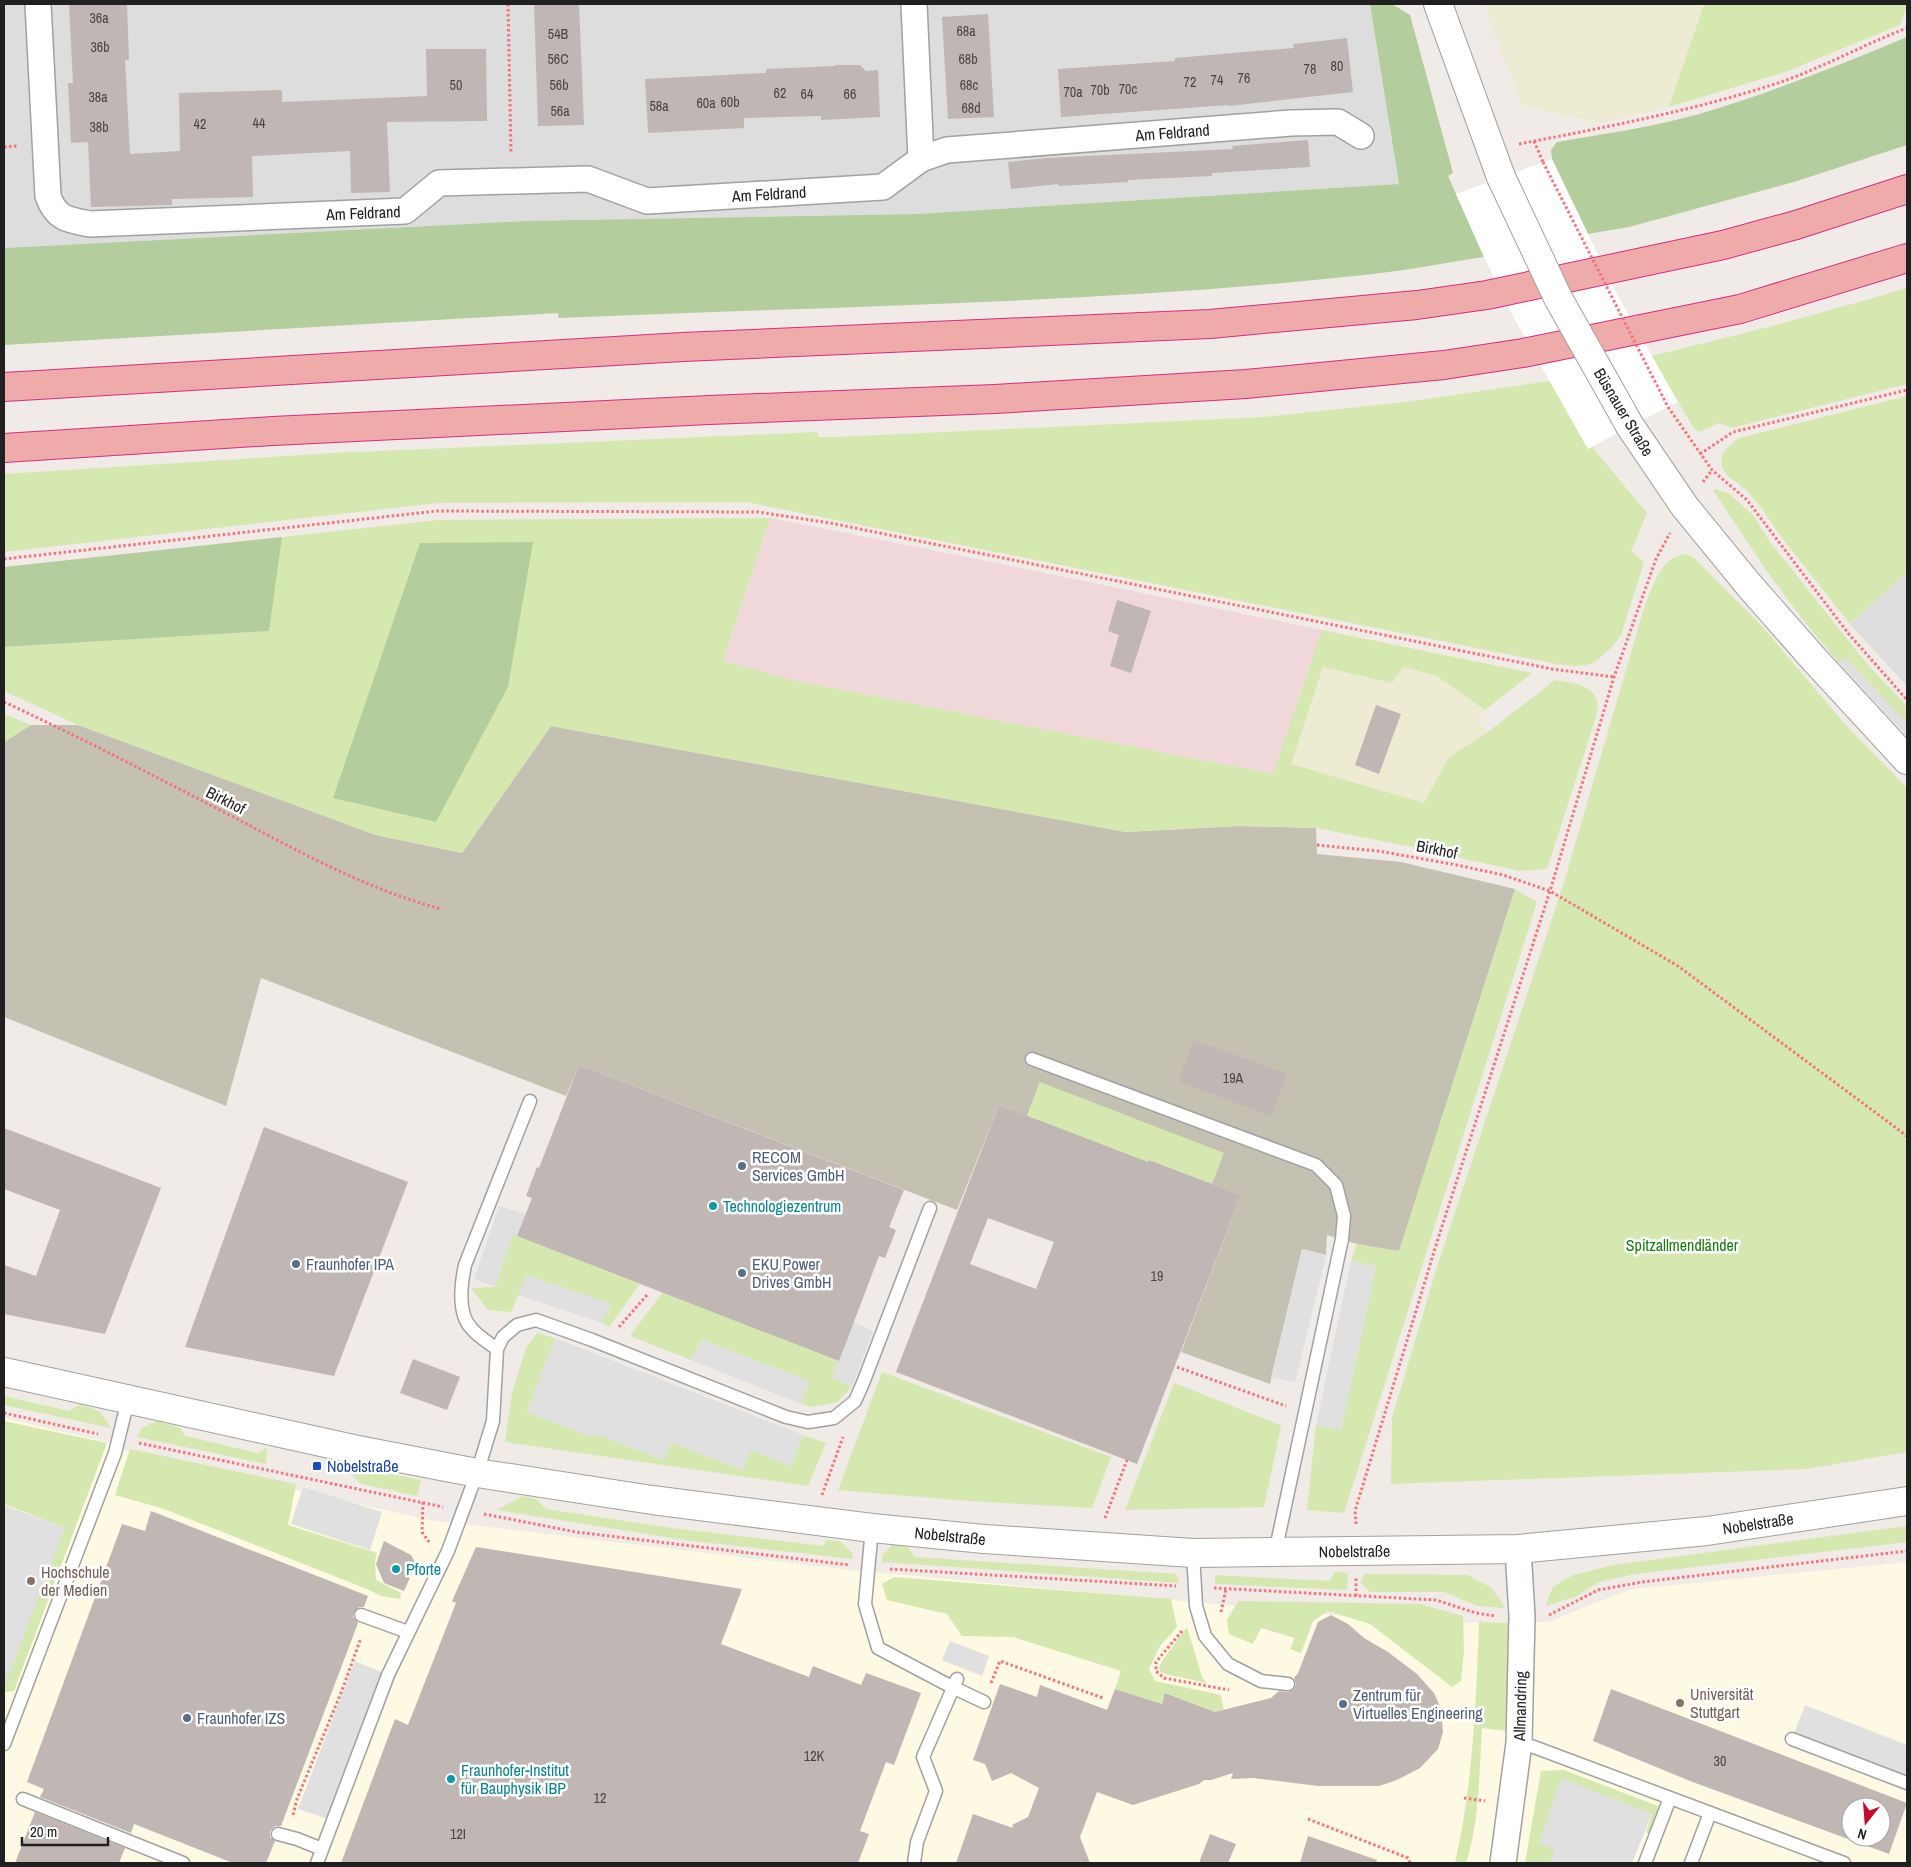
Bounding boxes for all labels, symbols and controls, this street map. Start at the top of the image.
house number: 36a [89,9,109,27]
house number: 68a [956,22,976,40]
house number: 54B [548,25,569,43]
house number: 36b [90,38,110,56]
house number: 56C [547,50,569,68]
house number: 68b [958,50,978,68]
house number: 80 [1331,57,1343,75]
house number: 78 [1304,60,1316,78]
house number: 76 [1238,69,1250,87]
house number: 74 [1211,71,1224,89]
house number: 72 [1184,73,1196,91]
house number: 50 [450,76,462,94]
house number: 56b [549,76,569,94]
house number: 68c [960,76,979,94]
house number: 70c [1119,80,1138,98]
house number: 70b [1090,81,1110,99]
house number: 70a [1063,83,1083,101]
house number: 62 [774,84,786,102]
house number: 64 [801,85,814,103]
house number: 66 [844,85,856,103]
house number: 38a [88,88,108,106]
house number: 60b [720,93,740,111]
house number: 60a [696,94,716,112]
house number: 58a [649,97,669,115]
house number: 68d [961,99,981,117]
house number: 56a [550,102,570,120]
house number: 44 [253,114,266,132]
house number: 42 [194,115,206,133]
house number: 38b [89,118,109,136]
street label: Am Feldrand [1133,118,1210,146]
street label: Am Feldrand [730,181,807,207]
street label: Am Feldrand [325,200,401,225]
street label: Büsnauer Straße [1589,364,1659,460]
street label: Birkhof [202,781,250,819]
street label: Birkhof [1414,834,1460,864]
house number: 19A [1223,1069,1244,1087]
place label: RECOM Services GmbH [752,1146,845,1186]
marker: RECOM Services GmbH [736,1160,748,1172]
place label: Technologiezentrum [723,1195,841,1217]
marker: Technologiezentrum [707,1200,719,1212]
park label: Spitzallmendländer [1626,1234,1739,1256]
place label: Fraunhofer IPA [306,1253,394,1275]
place label: EKU Power Drives GmbH [752,1253,831,1293]
marker: Fraunhofer IPA [290,1258,302,1270]
marker: EKU Power Drives GmbH [736,1267,748,1279]
house number: 19 [1151,1267,1163,1285]
place label: Nobelstraße [327,1455,398,1477]
marker: Nobelstraße [311,1460,323,1472]
street label: Nobelstraße [1721,1507,1795,1540]
street label: Nobelstraße [913,1521,987,1550]
street label: Nobelstraße [1319,1540,1390,1562]
place label: Pforte [406,1558,441,1580]
place label: Hochschule der Medien [41,1561,110,1601]
marker: Pforte [390,1563,402,1575]
marker: Hochschule der Medien [25,1575,37,1587]
street label: Allmandring [1508,1670,1532,1742]
place label: Universität Stuttgart [1690,1683,1754,1723]
place label: Zentrum für Virtuelles Engineering [1353,1684,1483,1724]
marker: Universität Stuttgart [1674,1697,1686,1709]
marker: Zentrum für Virtuelles Engineering [1337,1698,1349,1710]
place label: Fraunhofer IZS [197,1707,285,1729]
marker: Fraunhofer IZS [181,1712,193,1724]
house number: 12K [804,1747,825,1765]
house number: 30 [1714,1752,1726,1770]
place label: Fraunhofer-Institut für Bauphysik IBP [461,1759,569,1799]
marker: Fraunhofer-Institut für Bauphysik IBP [445,1773,457,1785]
house number: 12 [594,1789,606,1807]
north arrow [1841,1797,1891,1847]
scale bar [22,1814,109,1846]
text: 20 m [30,1821,57,1842]
house number: 12I [450,1825,466,1843]
text: N [1856,1825,1869,1844]

